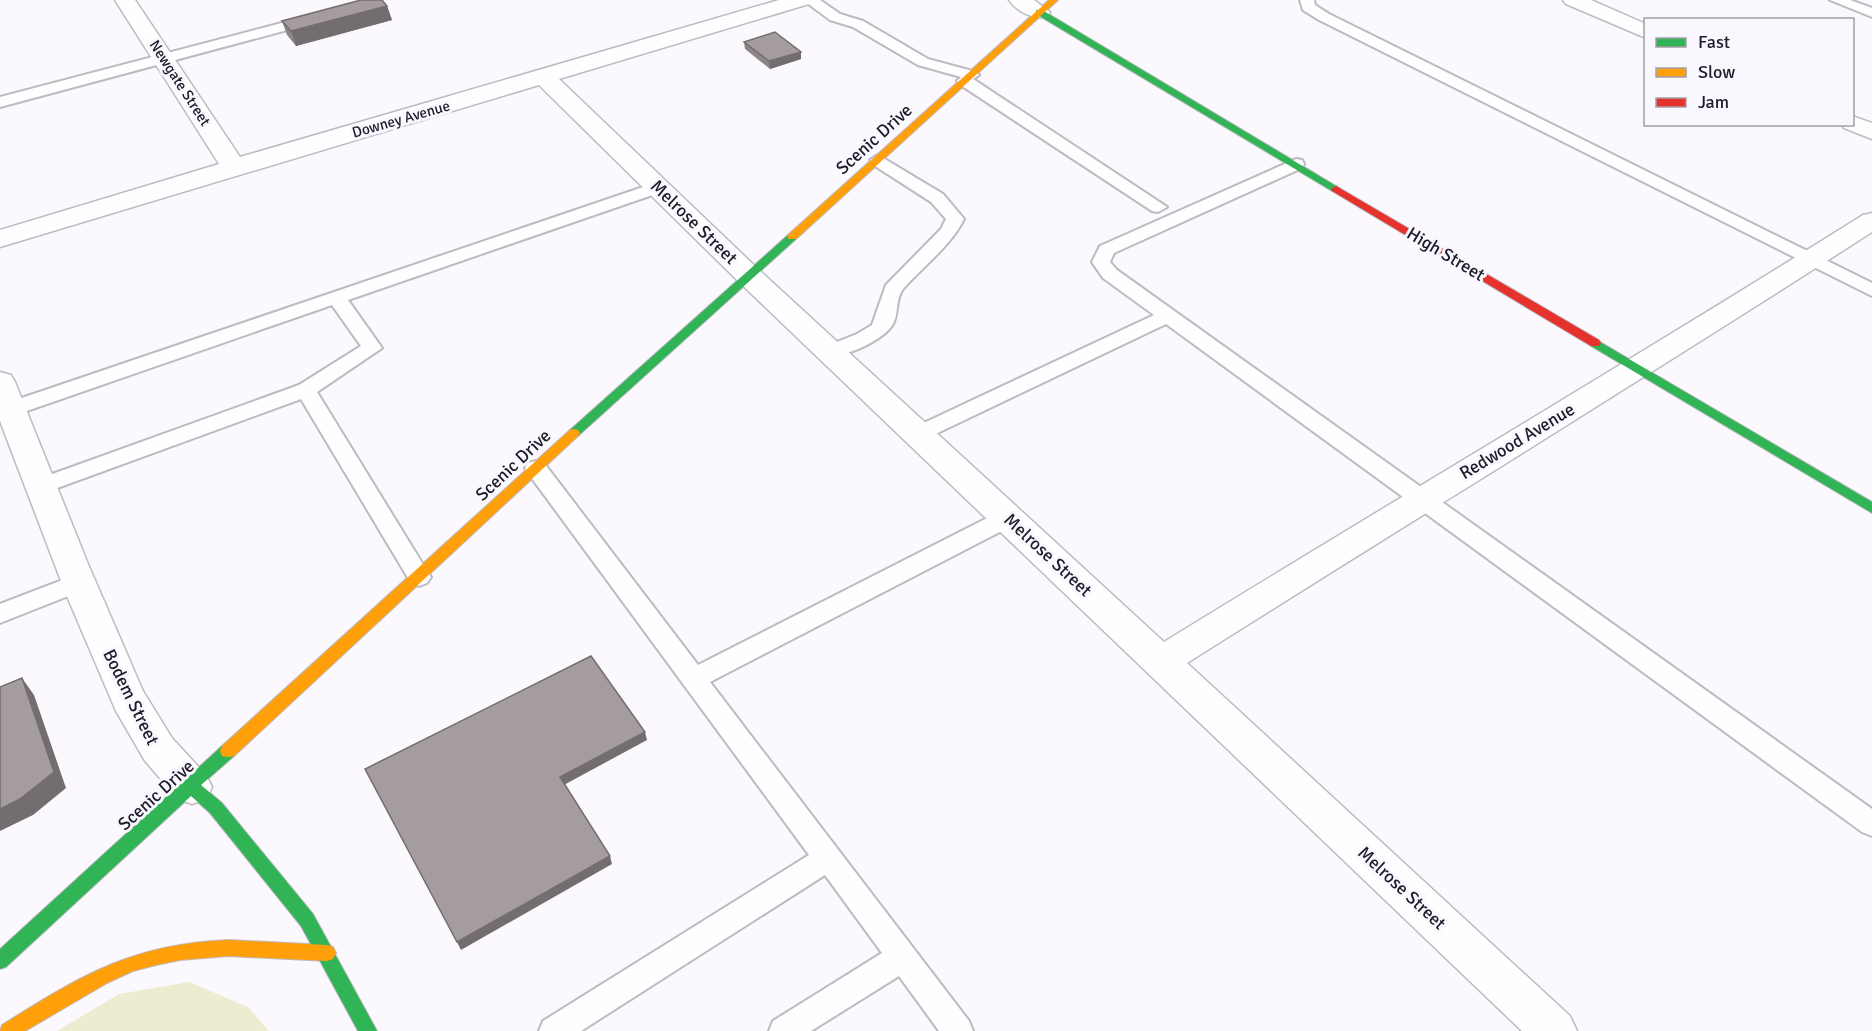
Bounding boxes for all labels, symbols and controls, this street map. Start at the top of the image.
legend [1644,18,1854,126]
text: Fast [1698,31,1730,53]
street label: Newgate Street [146,37,214,129]
text: Slow [1698,61,1735,83]
text: Jam [1698,91,1729,113]
street label: Downey Avenue [350,96,452,142]
street label: Scenic Drive [831,99,917,179]
street label: Melrose Street [646,175,742,269]
street label: High Street [1403,222,1489,286]
street label: Redwood Avenue [1455,398,1579,484]
street label: Scenic Drive [471,425,555,505]
street label: Melrose Street [999,509,1097,601]
street label: Bodem Street [98,645,164,749]
street label: Scenic Drive [113,755,199,835]
street label: Melrose Street [1353,842,1451,934]

